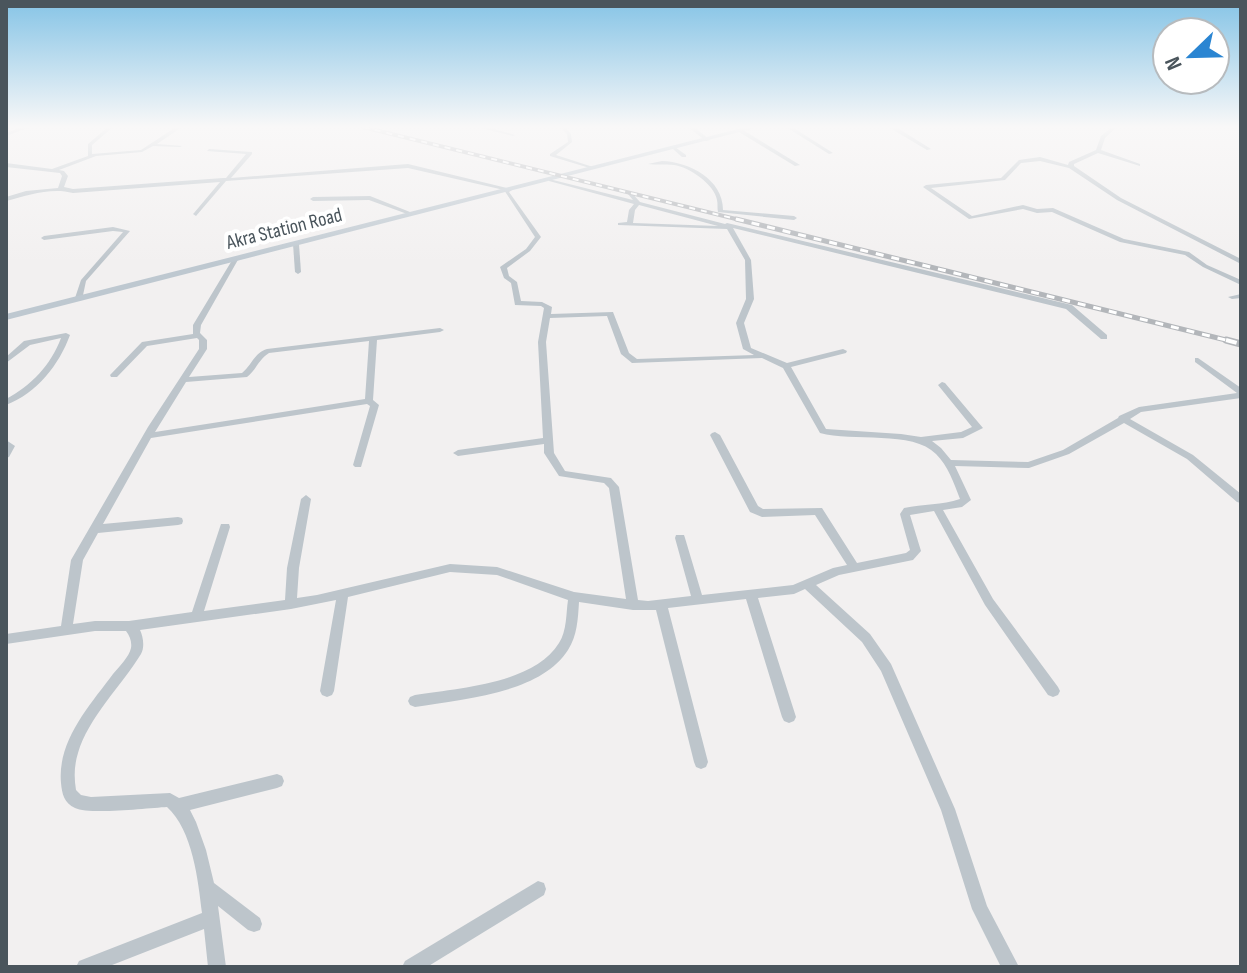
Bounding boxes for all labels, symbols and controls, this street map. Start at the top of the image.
north arrow [1151,16,1231,96]
text: N [1159,53,1189,74]
street label: Akra Station Road [223,203,344,255]

